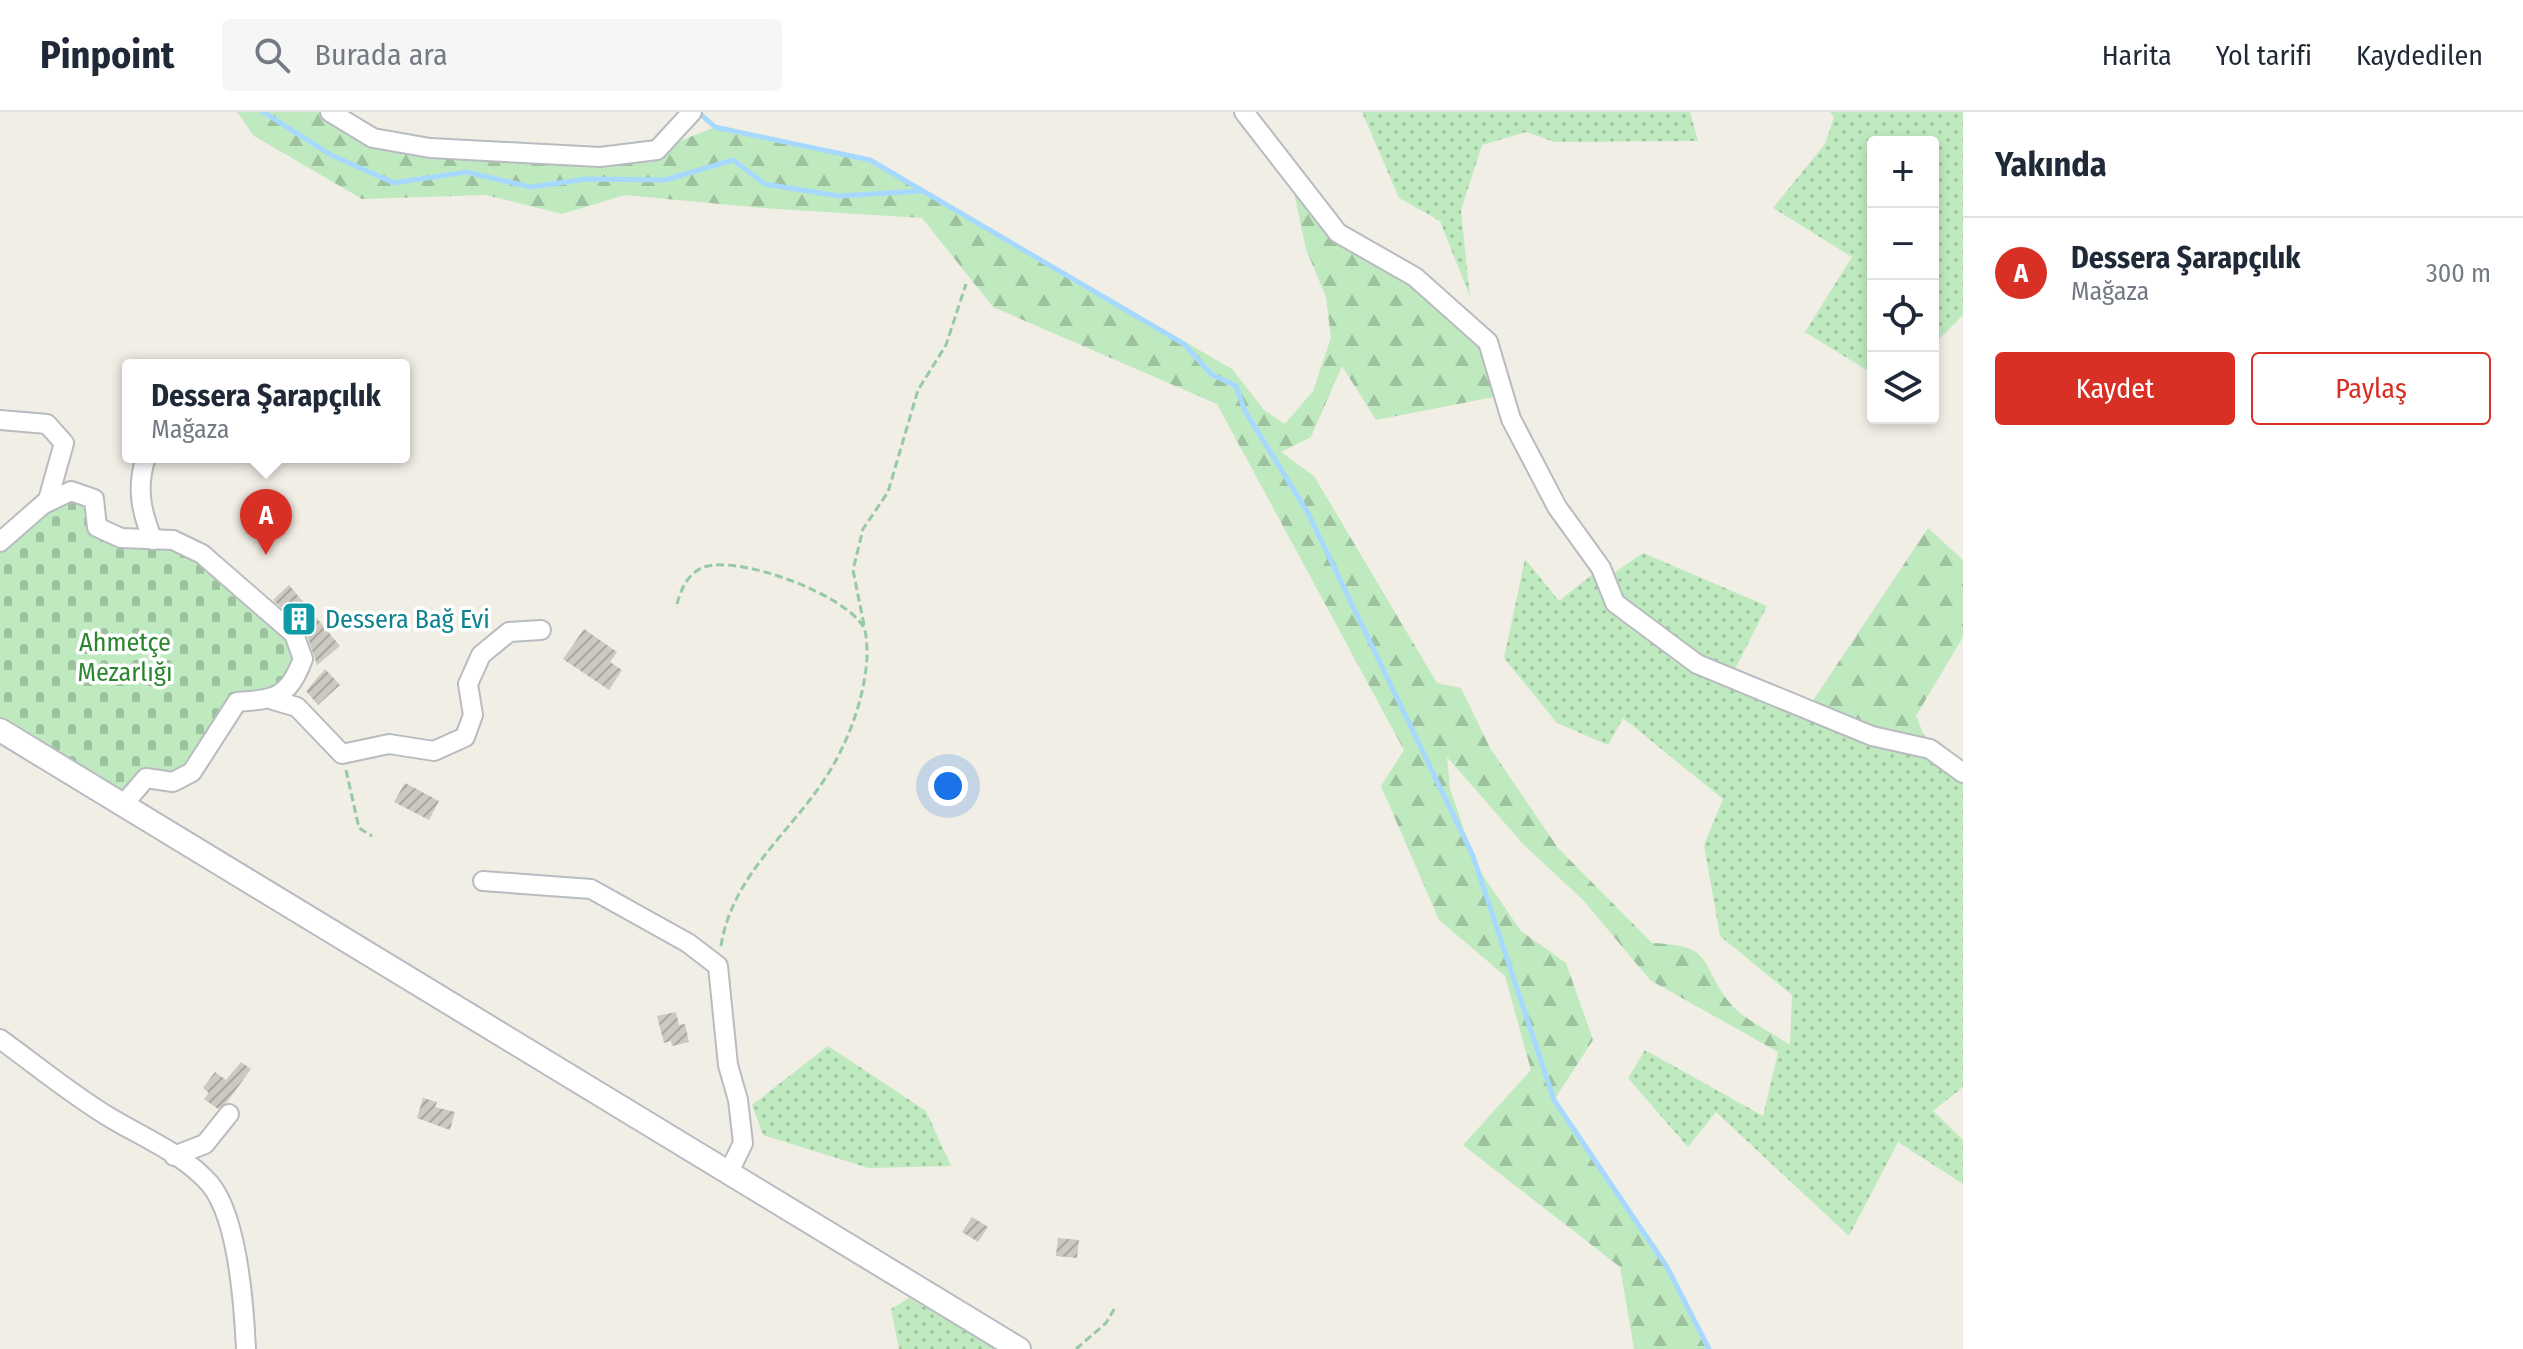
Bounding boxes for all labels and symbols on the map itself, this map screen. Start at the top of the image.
pin: A [240,489,292,555]
building icon: Dessera Bağ Evi [280,600,318,638]
place label: Dessera Bağ Evi [325,604,490,635]
park label: Ahmetçe Mezarlığı [77,627,173,688]
your location [928,766,968,806]

